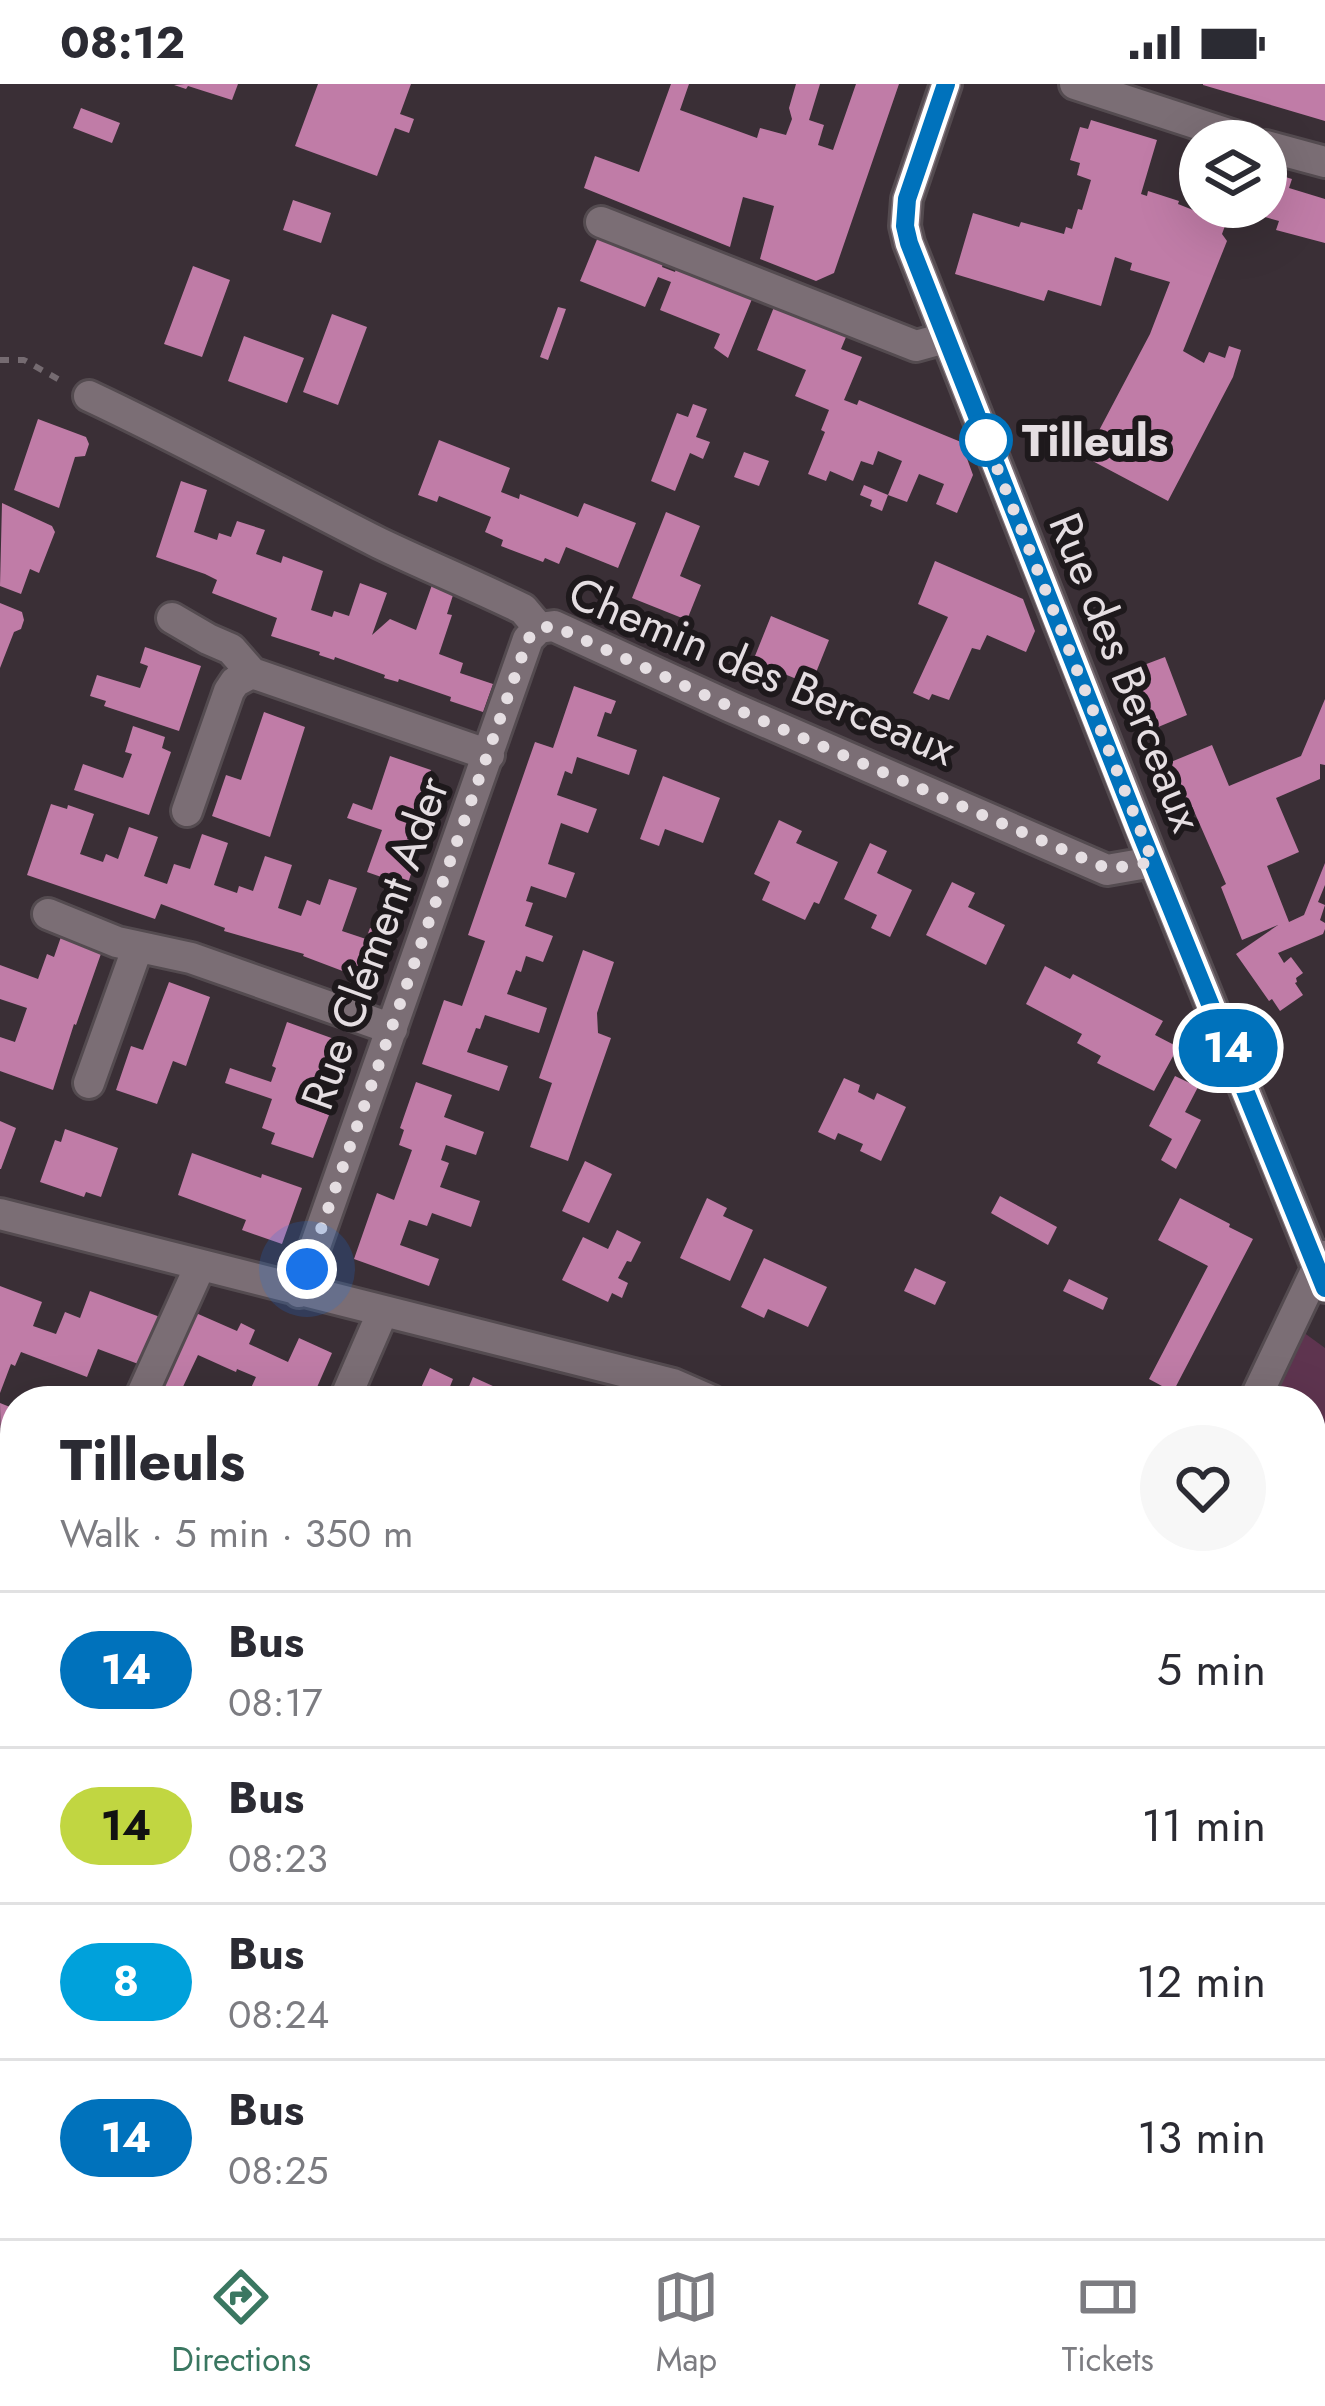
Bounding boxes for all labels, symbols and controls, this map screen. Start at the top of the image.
text: 08:12 [60,10,185,75]
map controls [1179,120,1287,228]
button: layers [1179,120,1287,228]
place label: Tilleuls [1022,408,1168,473]
marker: Tilleuls [961,415,1011,465]
street label: Rue des Berceaux [1033,503,1219,841]
street label: Chemin des Berceaux [559,560,965,782]
street label: Rue Clément Ader [285,767,466,1119]
line badge: 14 [1174,1009,1282,1087]
text: 14 [1203,1017,1253,1078]
your location [277,1239,337,1299]
text: Tilleuls [60,1419,245,1501]
button: heart [1140,1425,1266,1551]
text: Walk · 5 min · 350 m [60,1505,413,1562]
text: Bus [228,1609,304,1674]
text: 5 min [1157,1637,1266,1702]
text: 14 [101,1639,151,1700]
text: 08:17 [228,1674,322,1731]
text: Bus [228,1765,304,1830]
text: 11 min [1142,1793,1266,1858]
text: 14 [101,1795,151,1856]
text: 08:23 [228,1830,328,1887]
text: Bus [228,1921,304,1986]
text: 12 min [1136,1949,1266,2014]
text: 8 [113,1951,139,2012]
text: 08:24 [228,1986,329,2043]
text: Bus [228,2077,304,2142]
text: 13 min [1137,2105,1266,2170]
text: 14 [101,2107,151,2168]
text: 08:25 [228,2142,329,2199]
tab: Directions [171,2264,311,2383]
tab: Map [653,2264,719,2383]
tab: Tickets [1062,2264,1154,2383]

